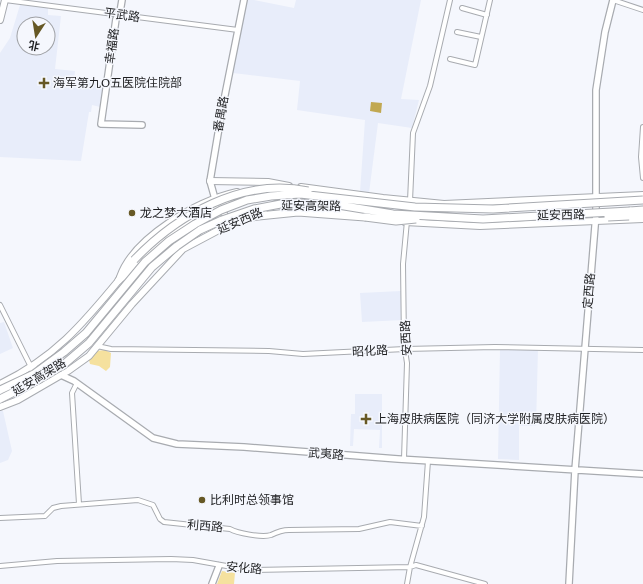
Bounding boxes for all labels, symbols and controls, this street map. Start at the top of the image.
street label: 平武路 [103,3,141,25]
north arrow [16,16,56,56]
street label: 幸福路 [100,27,122,65]
text: 北 [27,38,41,56]
place label: 海军第九O五医院住院部 [53,73,182,91]
marker: 海军第九O五医院住院部 [38,77,50,89]
street label: 番禺路 [208,95,232,133]
street label: 延安高架路 [281,195,341,215]
street label: 延安西路 [214,202,265,238]
place label: 龙之梦大酒店 [140,203,212,221]
street label: 延安西路 [537,205,585,223]
marker: 龙之梦大酒店 [127,208,137,218]
street label: 定西路 [577,272,599,310]
street label: 安西路 [395,320,415,357]
street label: 昭化路 [351,340,388,360]
street label: 延安高架路 [8,353,69,399]
place label: 上海皮肤病医院（同济大学附属皮肤病医院） [375,409,615,427]
marker: 上海皮肤病医院（同济大学附属皮肤病医院） [360,413,372,425]
street label: 武夷路 [307,443,345,463]
place label: 比利时总领事馆 [210,490,294,508]
marker: 比利时总领事馆 [197,495,207,505]
street label: 利西路 [186,514,224,536]
street label: 安化路 [225,556,263,578]

